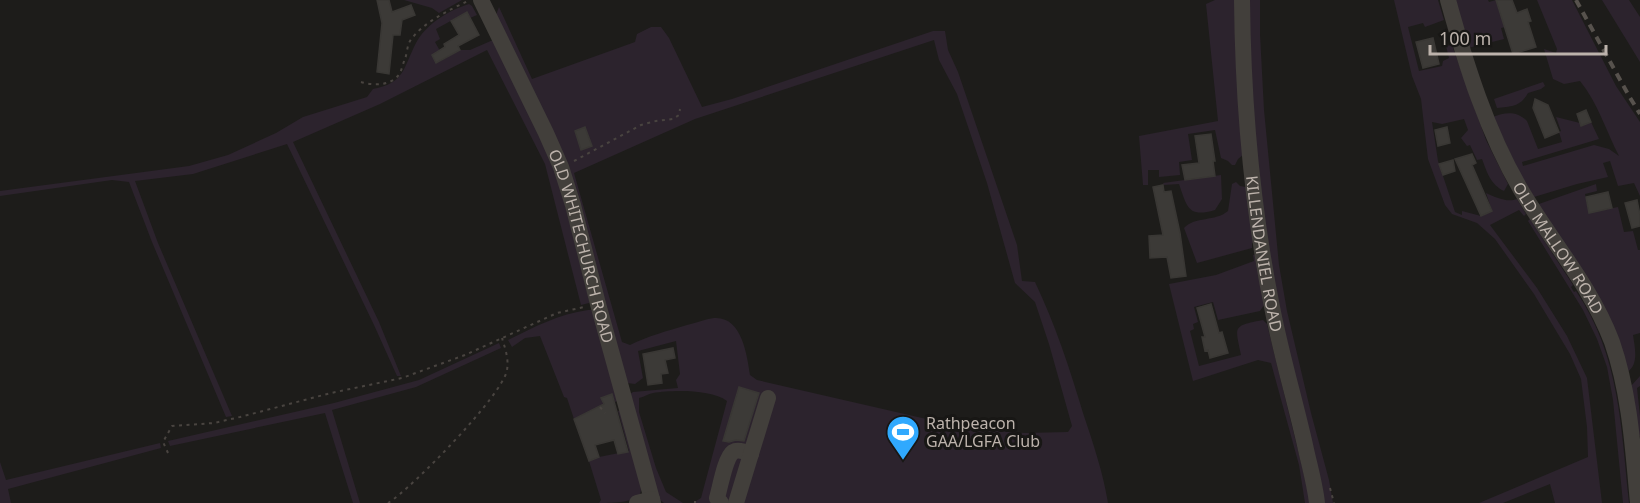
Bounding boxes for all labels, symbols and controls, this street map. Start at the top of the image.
scale bar [1430,18,1606,56]
text: 100 m [1439,26,1491,50]
street label: OLD WHITECHURCH ROAD [543,146,619,346]
street label: KILLENDANIEL ROAD [1241,174,1288,334]
street label: OLD MALLOW ROAD [1508,178,1609,318]
place label: Rathpeacon GAA/LGFA Club [926,412,1040,452]
sports icon: Rathpeacon GAA/LGFA Club [885,414,921,461]

